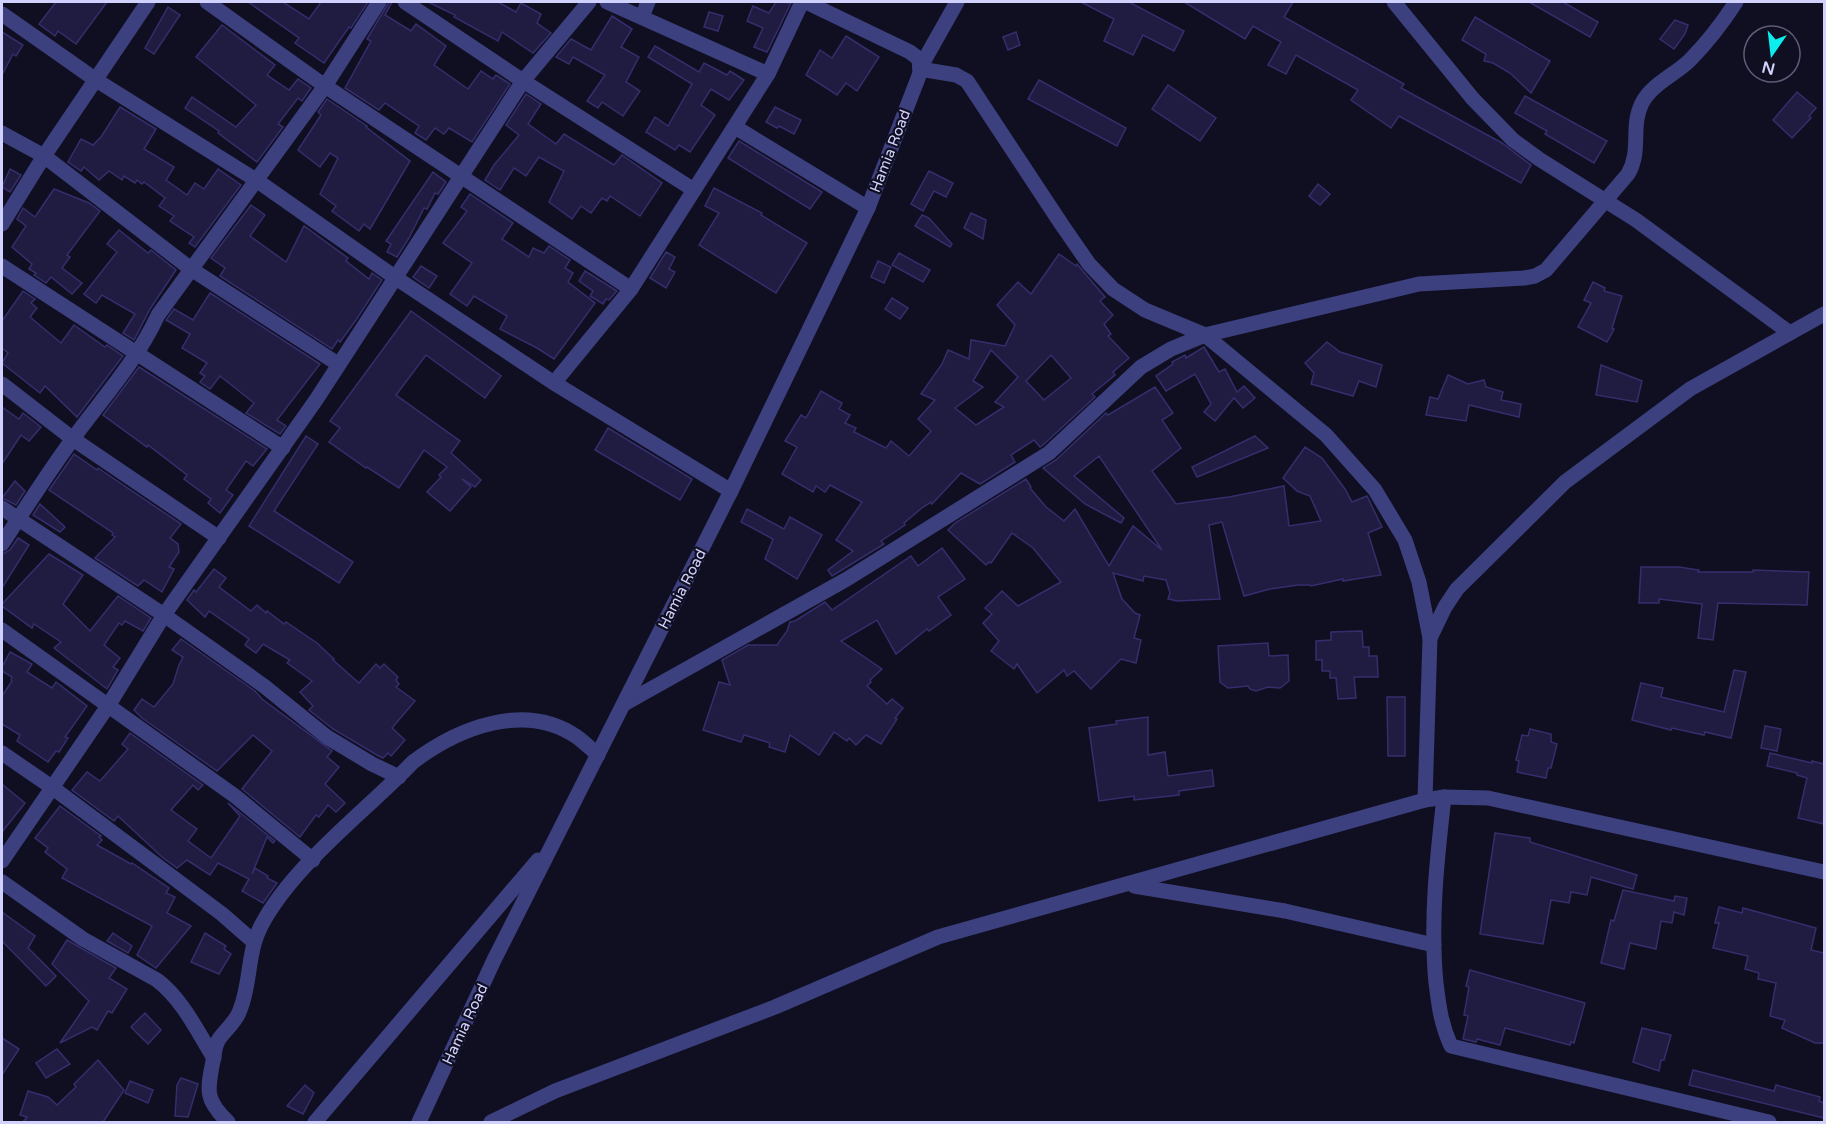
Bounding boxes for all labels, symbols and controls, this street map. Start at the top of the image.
north arrow [1742,24,1802,84]
text: N [1760,56,1777,79]
street label: Hamia Road [866,107,914,195]
street label: Hamia Road [654,546,710,632]
street label: Hamia Road [438,981,492,1067]

